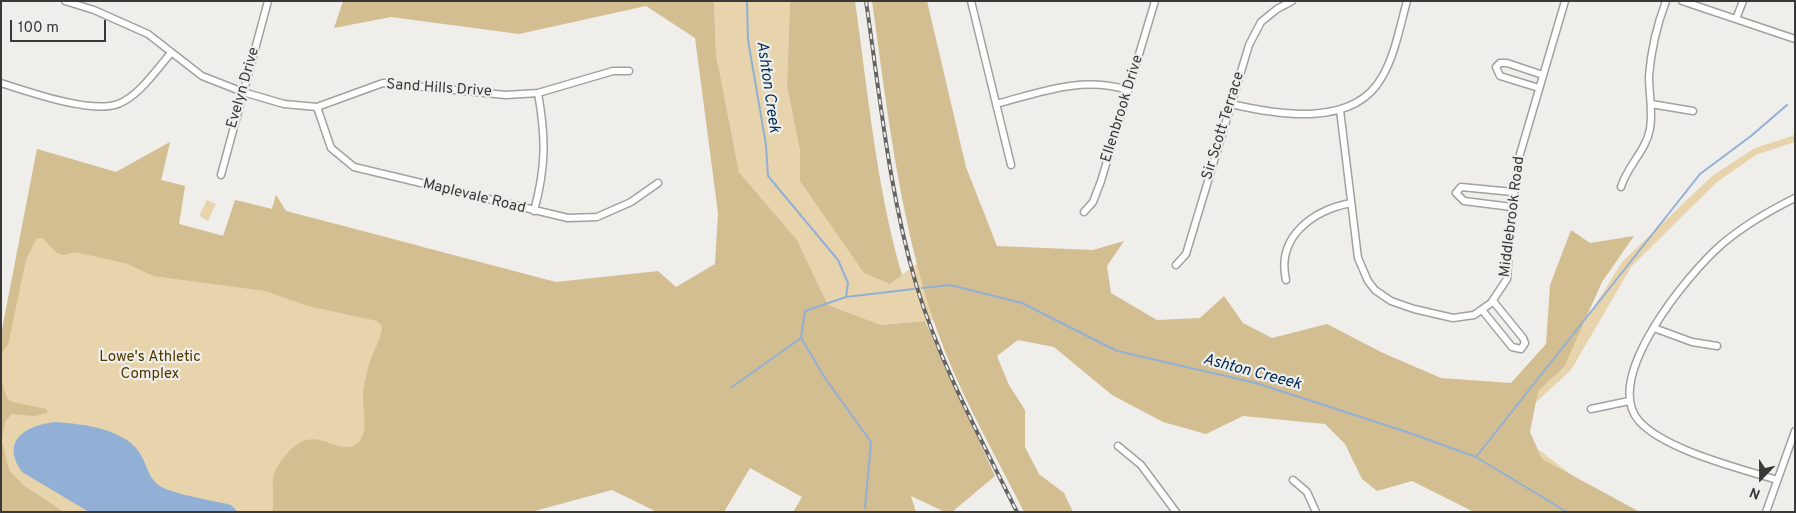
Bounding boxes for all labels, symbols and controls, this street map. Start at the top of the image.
scale bar [12,10,109,42]
text: 100 m [18,19,59,38]
water label: Ashton Creek [751,40,783,134]
street label: Evelyn Drive [224,45,264,131]
street label: Ellenbrook Drive [1098,53,1148,165]
street label: Sir Scott Terrace [1199,70,1249,182]
street label: Sand Hills Drive [386,76,492,102]
street label: Middlebrook Road [1497,155,1529,279]
street label: Maplevale Road [421,176,527,218]
park label: Lowe's Athletic Complex [99,349,201,384]
water label: Ashton Creeek [1201,351,1303,395]
north arrow [1736,453,1786,503]
text: N [1747,483,1763,502]

